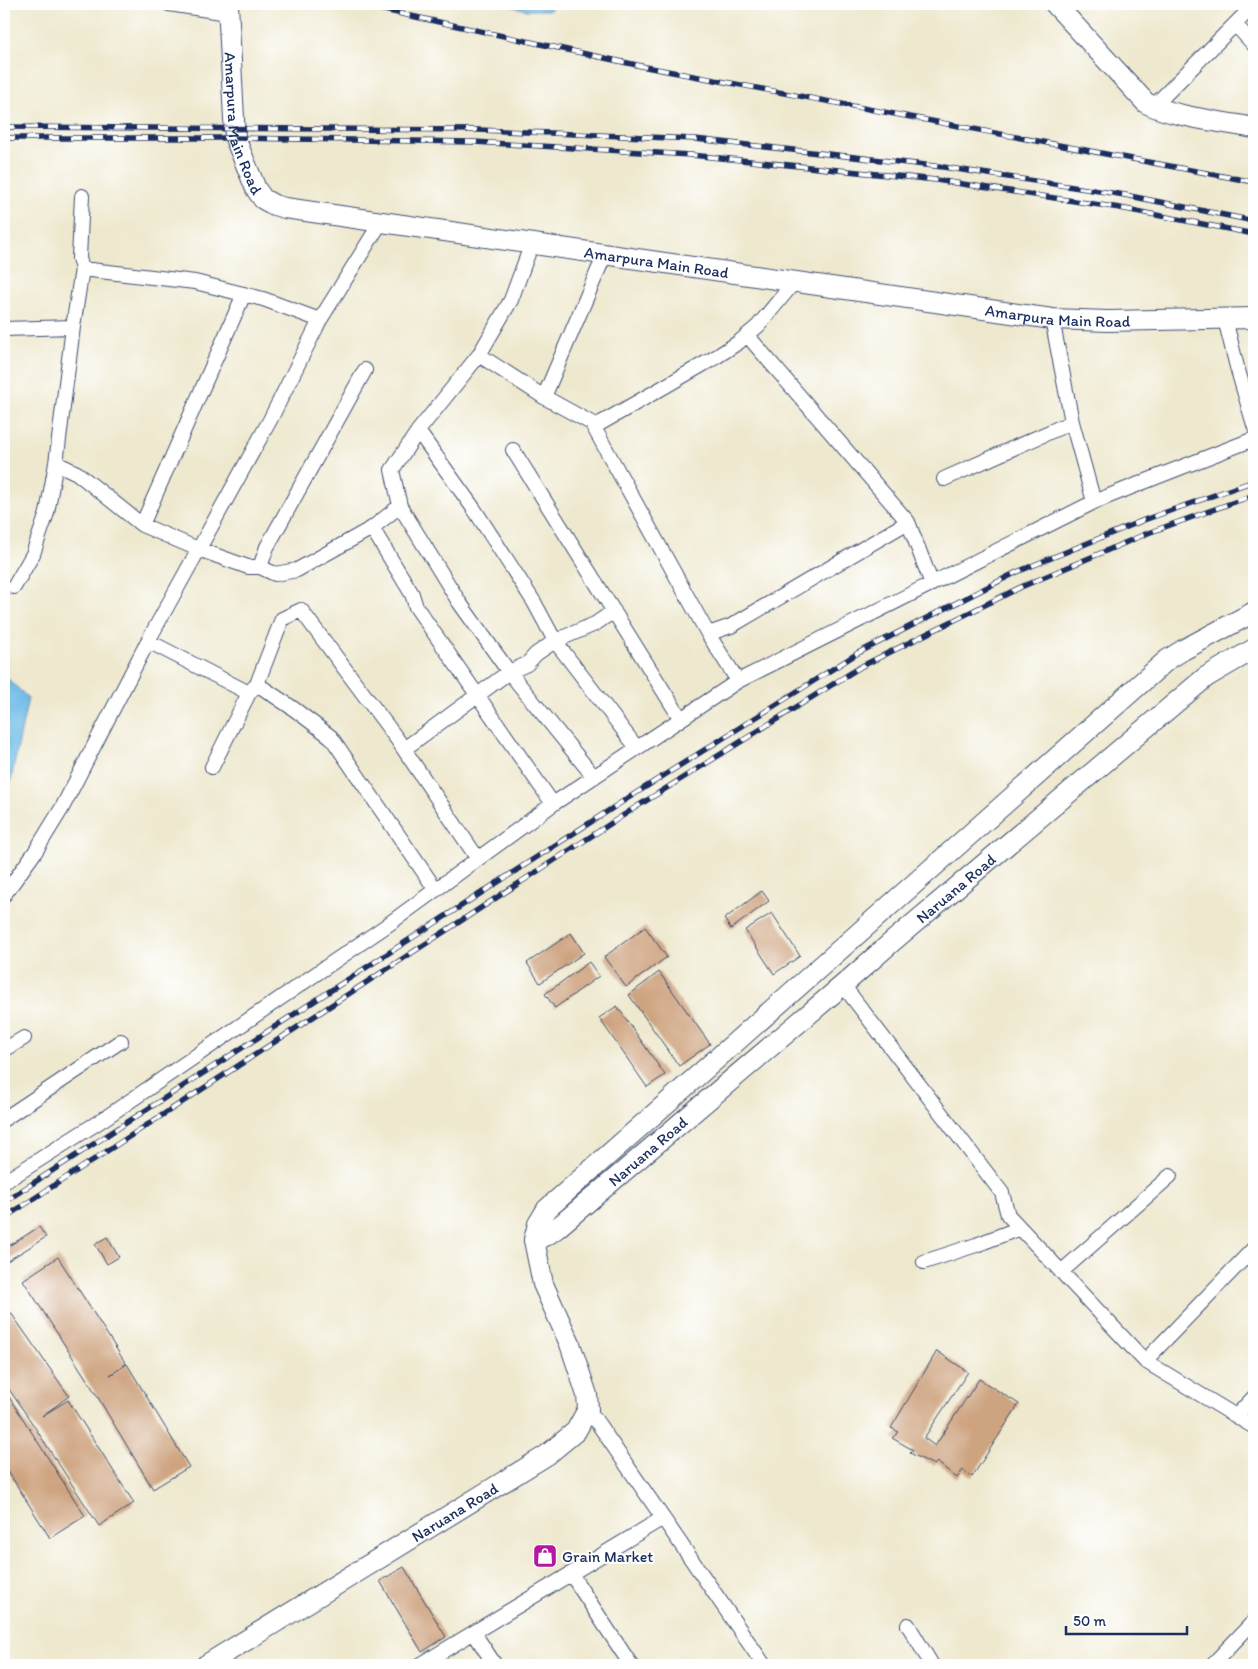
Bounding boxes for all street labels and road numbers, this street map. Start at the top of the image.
street label: Amarpura Main Road [221,52,266,199]
street label: Amarpura Main Road [583,242,730,282]
street label: Amarpura Main Road [984,300,1131,331]
street label: Naruana Road [912,850,1000,927]
street label: Naruana Road [604,1112,692,1190]
street label: Naruana Road [408,1478,502,1546]

